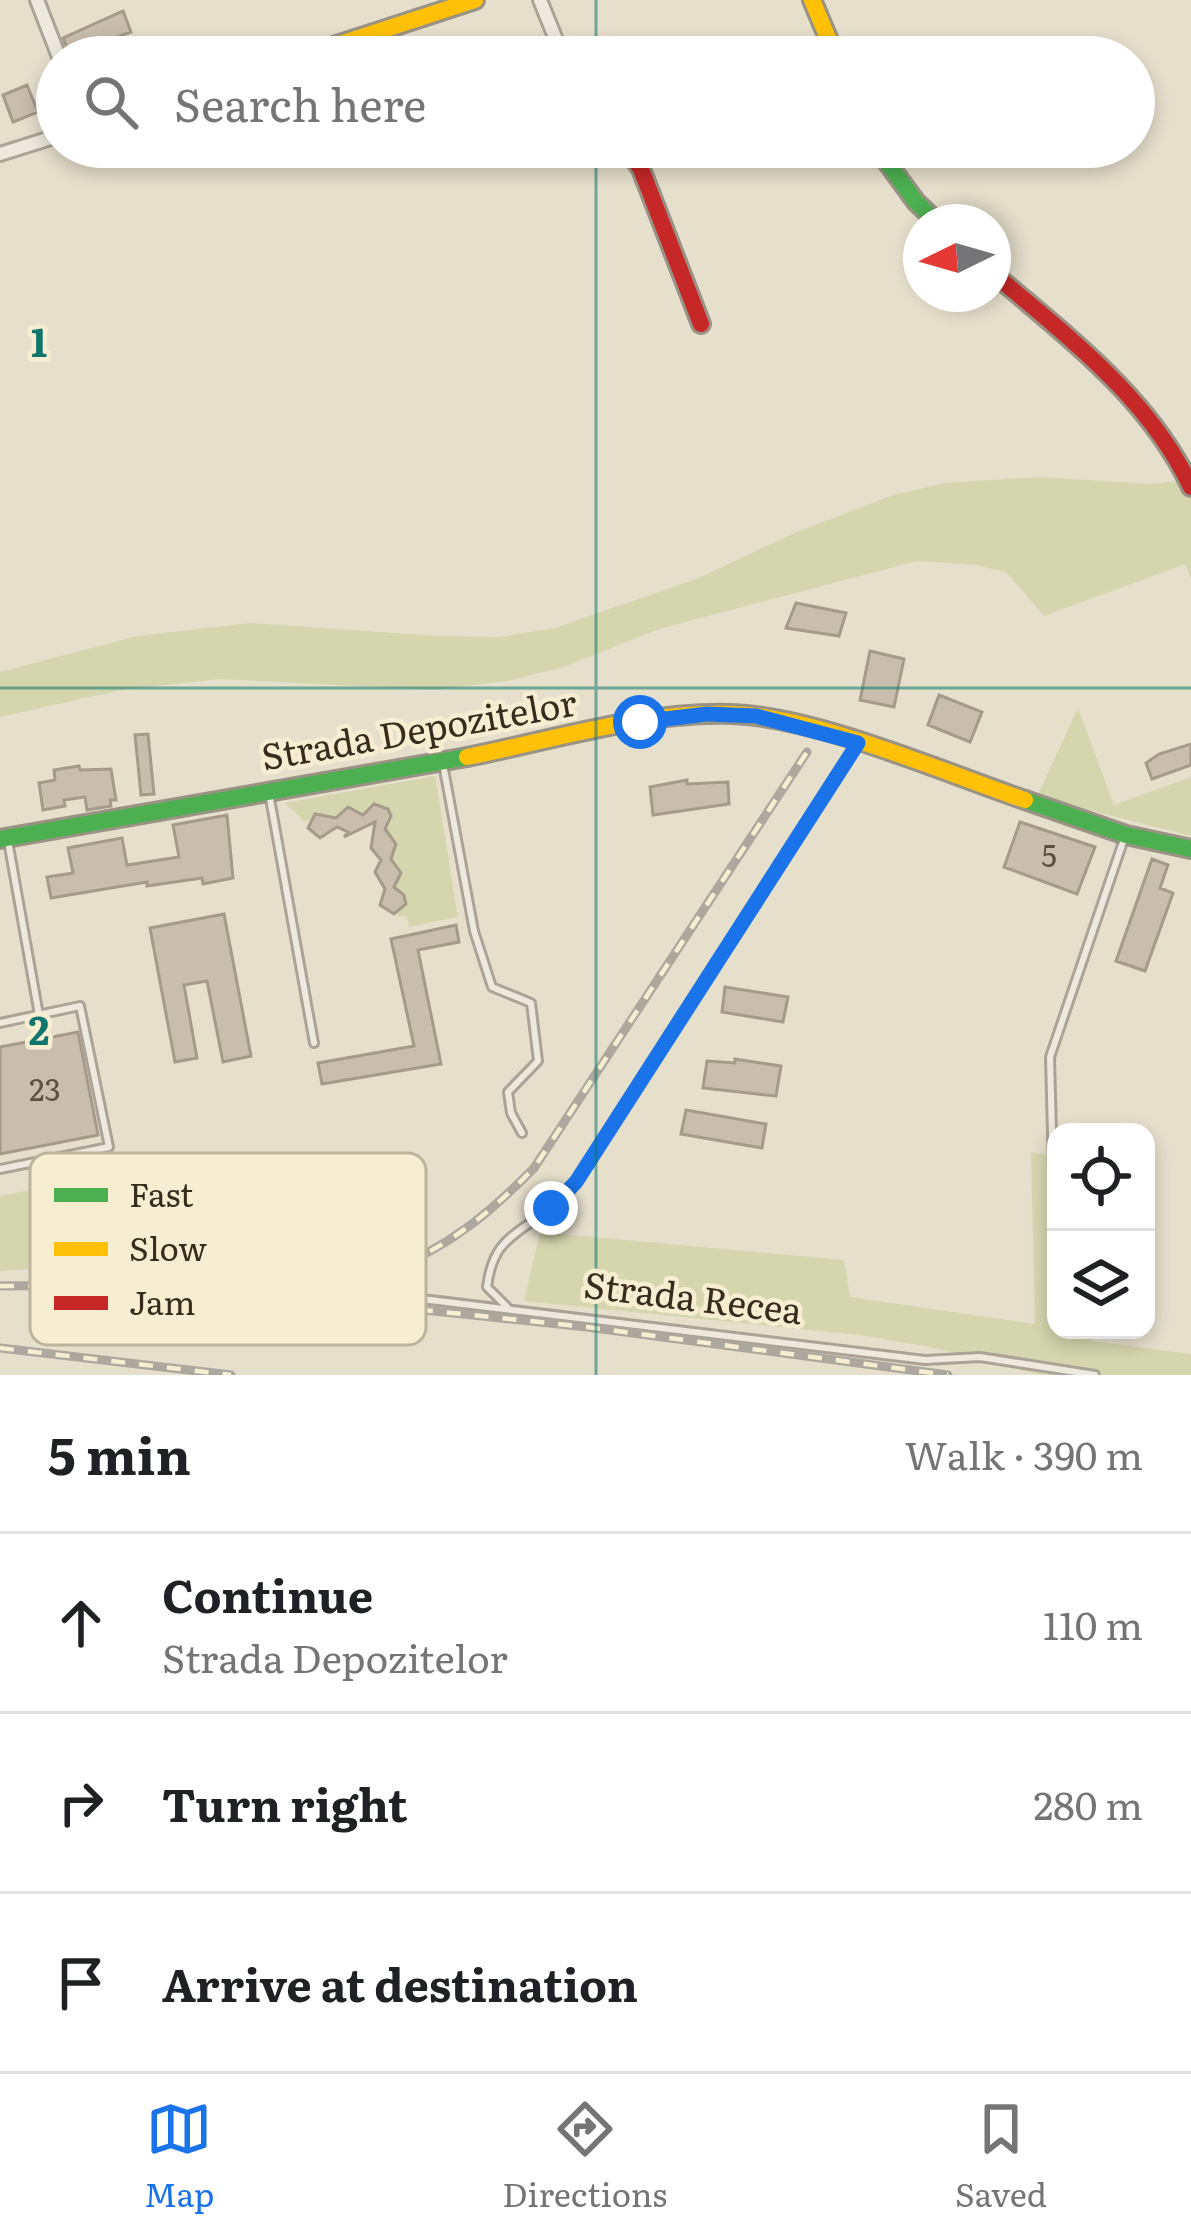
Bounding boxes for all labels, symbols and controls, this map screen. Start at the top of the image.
search box [36,36,1155,168]
icon: search [78,69,144,135]
text: Search here [174,69,426,136]
north arrow [903,204,1011,312]
text: 1 [31,311,47,369]
street label: Strada Depozitelor [257,674,580,781]
route start [613,695,667,749]
house number: 5 [1041,832,1057,876]
text: 2 [29,999,49,1057]
house number: 23 [29,1066,61,1110]
map controls [1047,1123,1155,1339]
button: locate [1047,1123,1155,1231]
legend [30,1153,426,1345]
text: Fast [129,1168,194,1217]
route end [524,1181,578,1235]
text: Slow [129,1222,207,1271]
button: layers [1047,1231,1155,1339]
street label: Strada Recea [581,1256,806,1335]
text: Jam [129,1276,196,1325]
text: 5 min [48,1415,191,1491]
text: Walk · 390 m [905,1424,1143,1482]
text: Continue [162,1560,373,1627]
icon: ahead [48,1590,114,1656]
text: 110 m [1043,1594,1143,1652]
text: Strada Depozitelor [162,1627,508,1685]
text: Turn right [162,1769,408,1836]
icon: right [48,1770,114,1836]
text: 280 m [1034,1774,1143,1832]
text: Arrive at destination [162,1949,638,2016]
icon: arrive [48,1950,114,2016]
tab: Map [144,2096,214,2217]
tab: Directions [502,2096,667,2217]
tab: Saved [955,2096,1047,2217]

